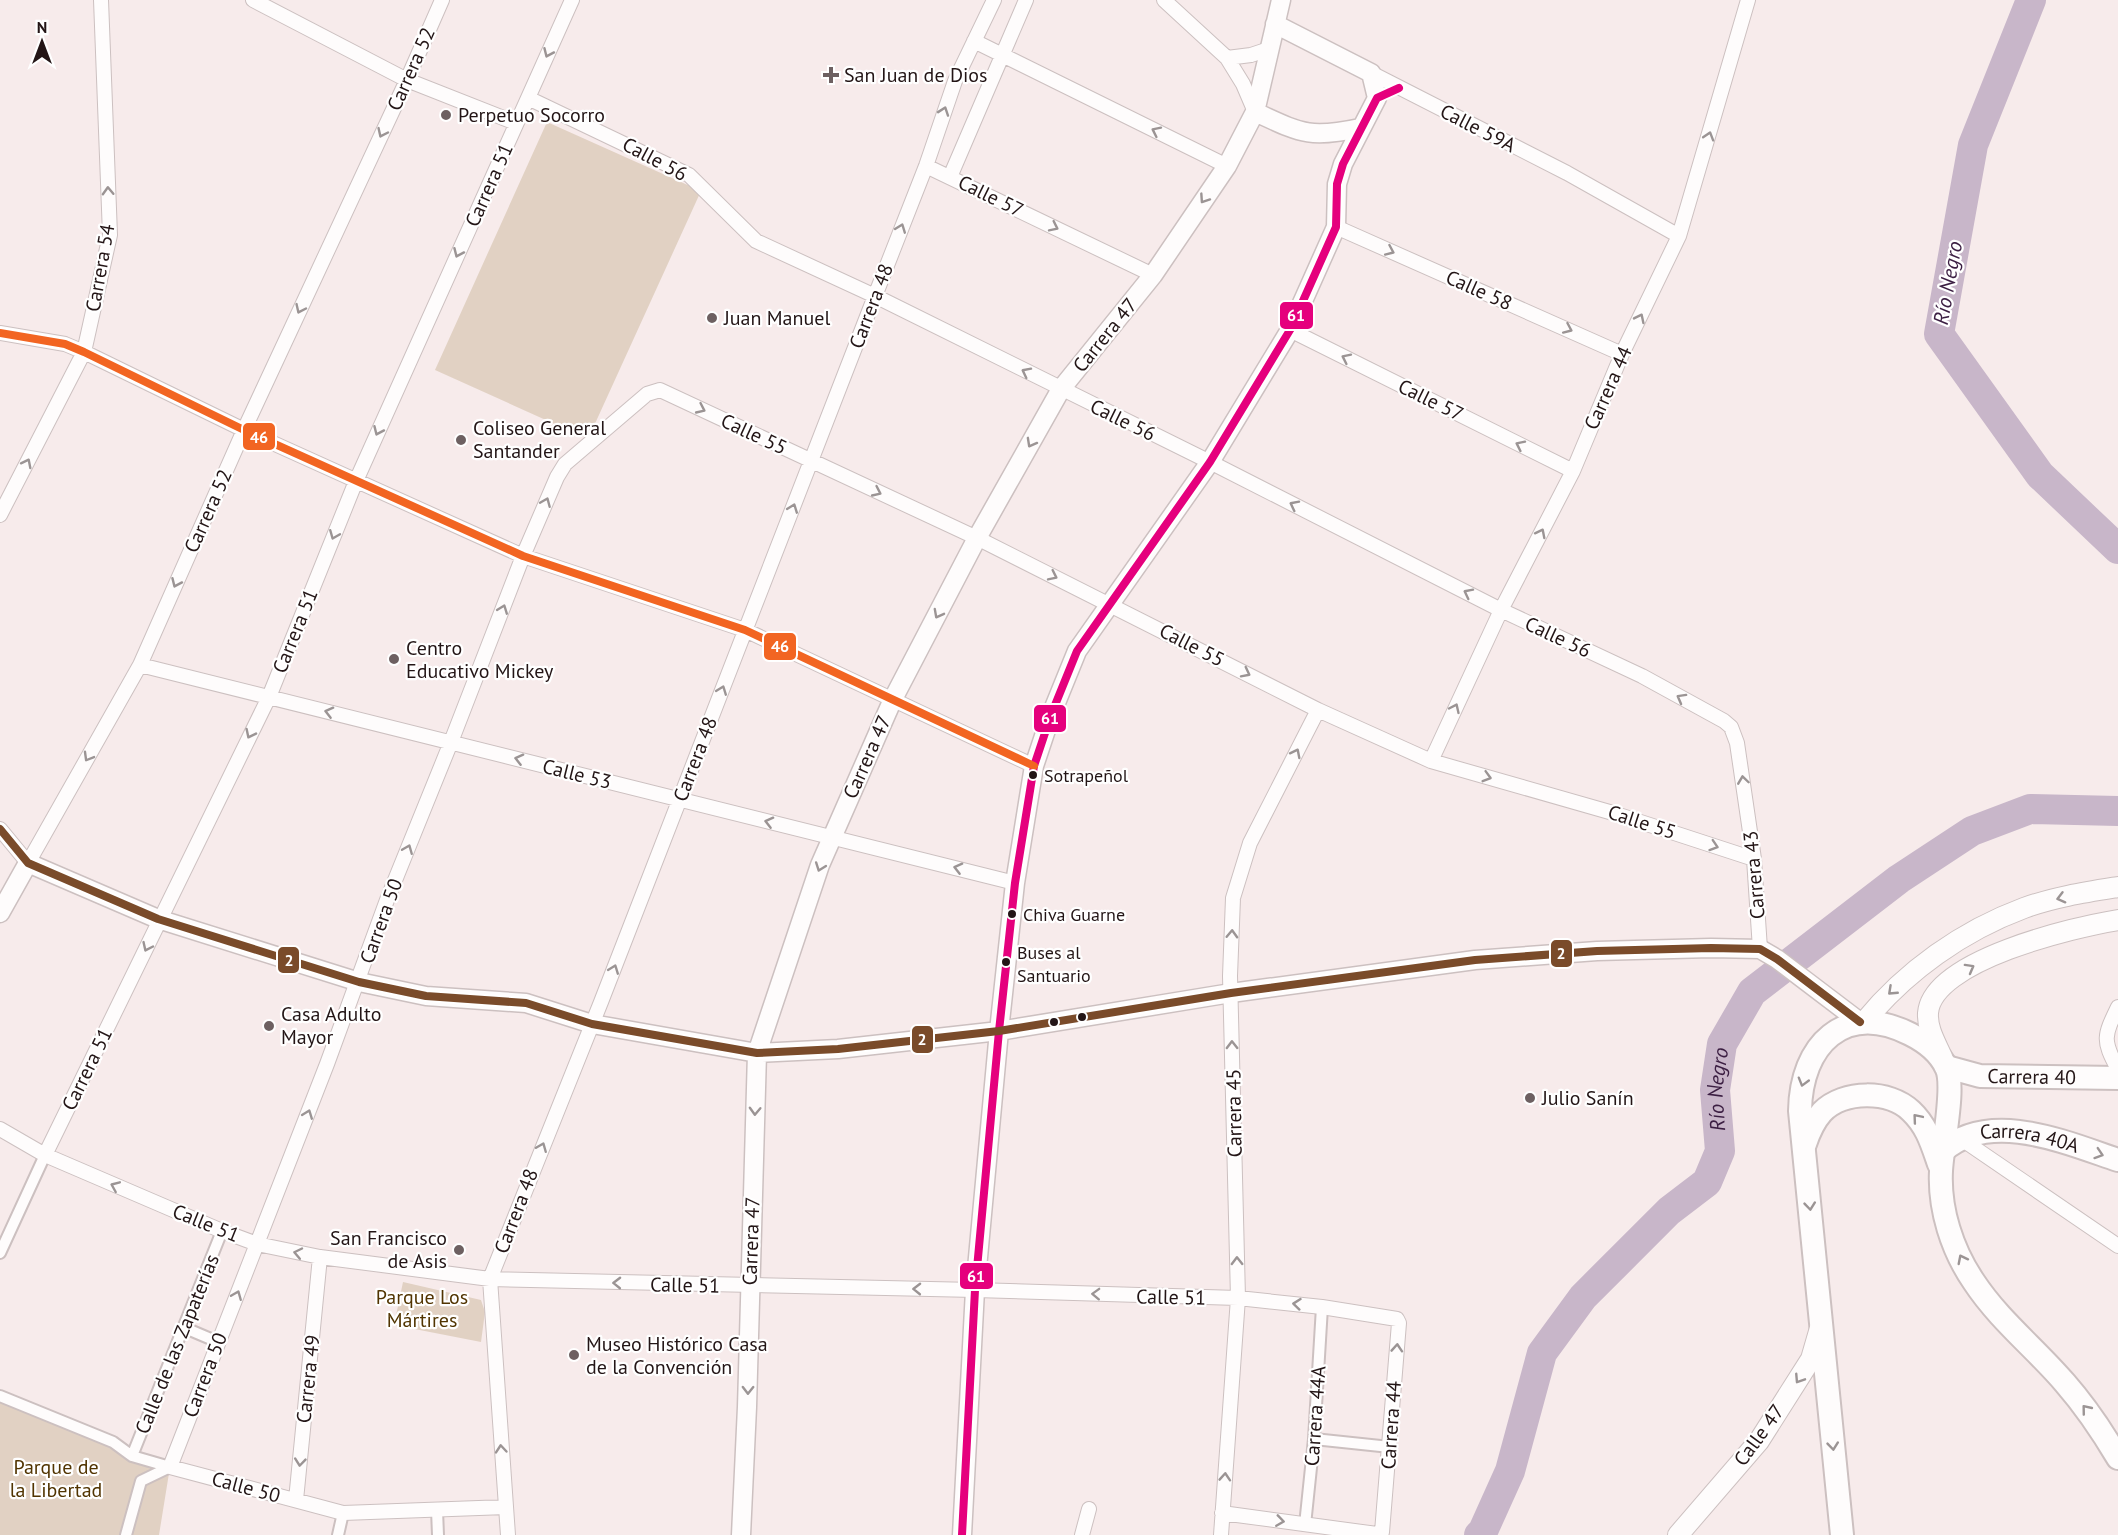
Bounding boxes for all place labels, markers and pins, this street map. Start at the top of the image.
place label: San Juan de Dios [844,62,987,88]
marker: San Juan de Dios [822,66,840,84]
place label: Perpetuo Socorro [458,102,605,128]
marker: Perpetuo Socorro [439,108,453,122]
place label: Juan Manuel [723,305,830,331]
marker: Juan Manuel [705,311,719,325]
place label: Coliseo General Santander [473,415,606,464]
marker: Coliseo General Santander [454,433,468,447]
place label: Centro Educativo Mickey [406,635,554,684]
marker: Centro Educativo Mickey [387,652,401,666]
place label: Sotrapeñol [1044,764,1129,787]
marker: Sotrapeñol [1027,769,1039,781]
place label: Chiva Guarne [1023,903,1125,926]
marker: Chiva Guarne [1006,908,1018,920]
place label: Buses al Santuario [1017,941,1091,987]
marker: Buses al Santuario [1000,956,1012,968]
place label: Casa Adulto Mayor [281,1001,381,1050]
unlabelled marker [1076,1011,1088,1023]
unlabelled marker [1048,1016,1060,1028]
marker: Casa Adulto Mayor [262,1019,276,1033]
place label: Julio Sanín [1541,1085,1634,1111]
marker: Julio Sanín [1523,1091,1537,1105]
place label: San Francisco de Asis [330,1225,447,1274]
marker: San Francisco de Asis [452,1243,466,1257]
place label: Museo Histórico Casa de la Convención [586,1331,768,1380]
marker: Museo Histórico Casa de la Convención [567,1348,581,1362]

